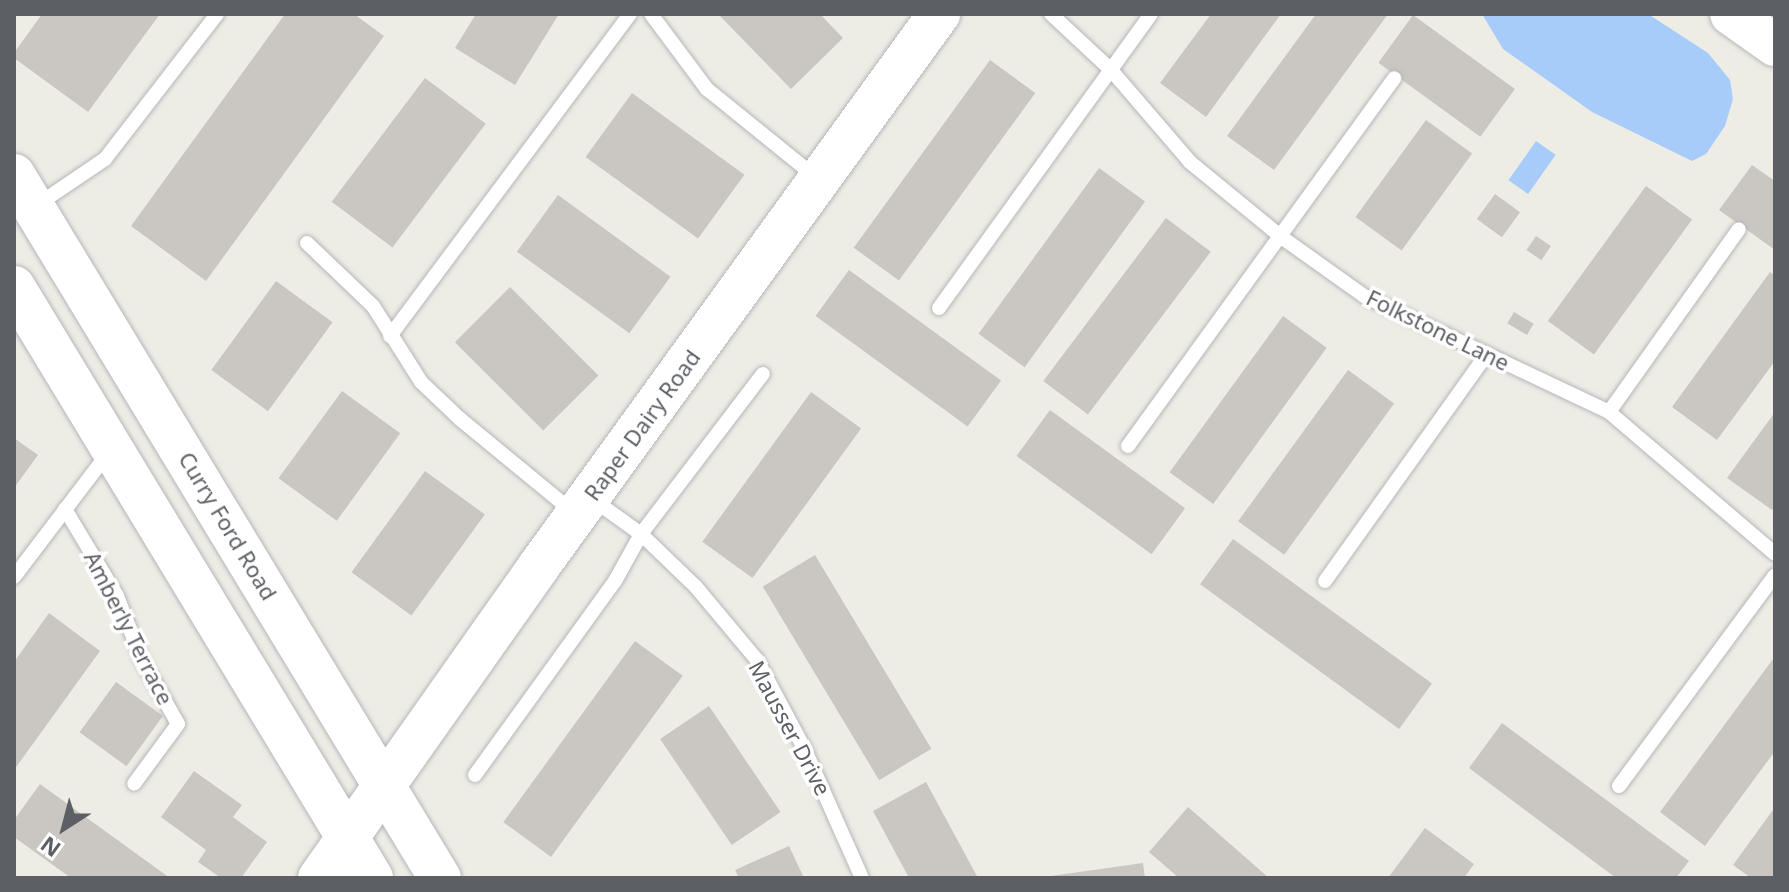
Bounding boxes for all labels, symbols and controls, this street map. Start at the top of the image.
street label: Folkstone Lane [1362,284,1514,376]
street label: Raper Dairy Road [578,345,706,505]
street label: Curry Ford Road [173,447,283,605]
street label: Amberly Terrace [79,547,179,709]
street label: Mausser Drive [743,656,837,800]
north arrow [24,788,104,868]
text: N [34,830,66,865]

